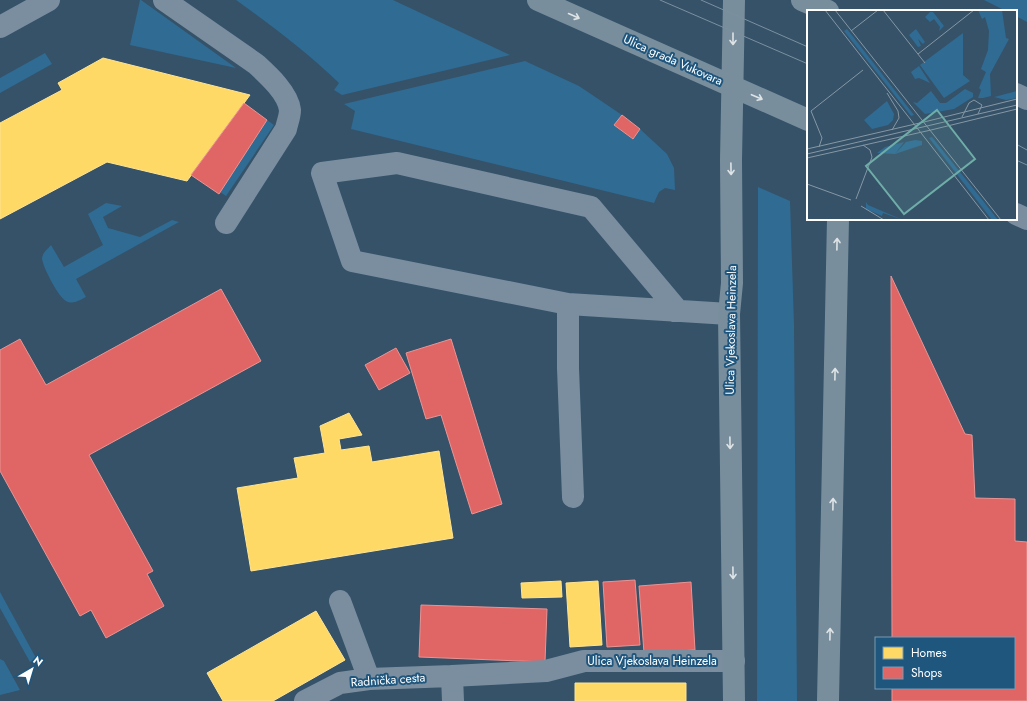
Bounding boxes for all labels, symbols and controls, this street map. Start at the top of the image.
inset map [807,10,1017,220]
one-way arrow [568,13,580,20]
street label: Ulica grada Vukovara [620,30,726,90]
one-way arrow [729,32,737,45]
one-way arrow [750,94,762,102]
one-way arrow [727,162,735,175]
one-way arrow [834,238,841,251]
street label: Ulica Vjekoslava Heinzela [721,265,741,395]
one-way arrow [831,368,839,381]
one-way arrow [727,436,734,449]
one-way arrow [829,498,836,511]
one-way arrow [729,566,737,579]
one-way arrow [826,628,834,641]
legend [875,637,1015,689]
text: Homes [911,644,947,662]
north arrow [12,649,52,689]
text: N [30,652,47,670]
street label: Ulica Vjekoslava Heinzela [587,652,717,670]
text: Shops [911,664,942,682]
street label: Radnička cesta [350,668,426,692]

